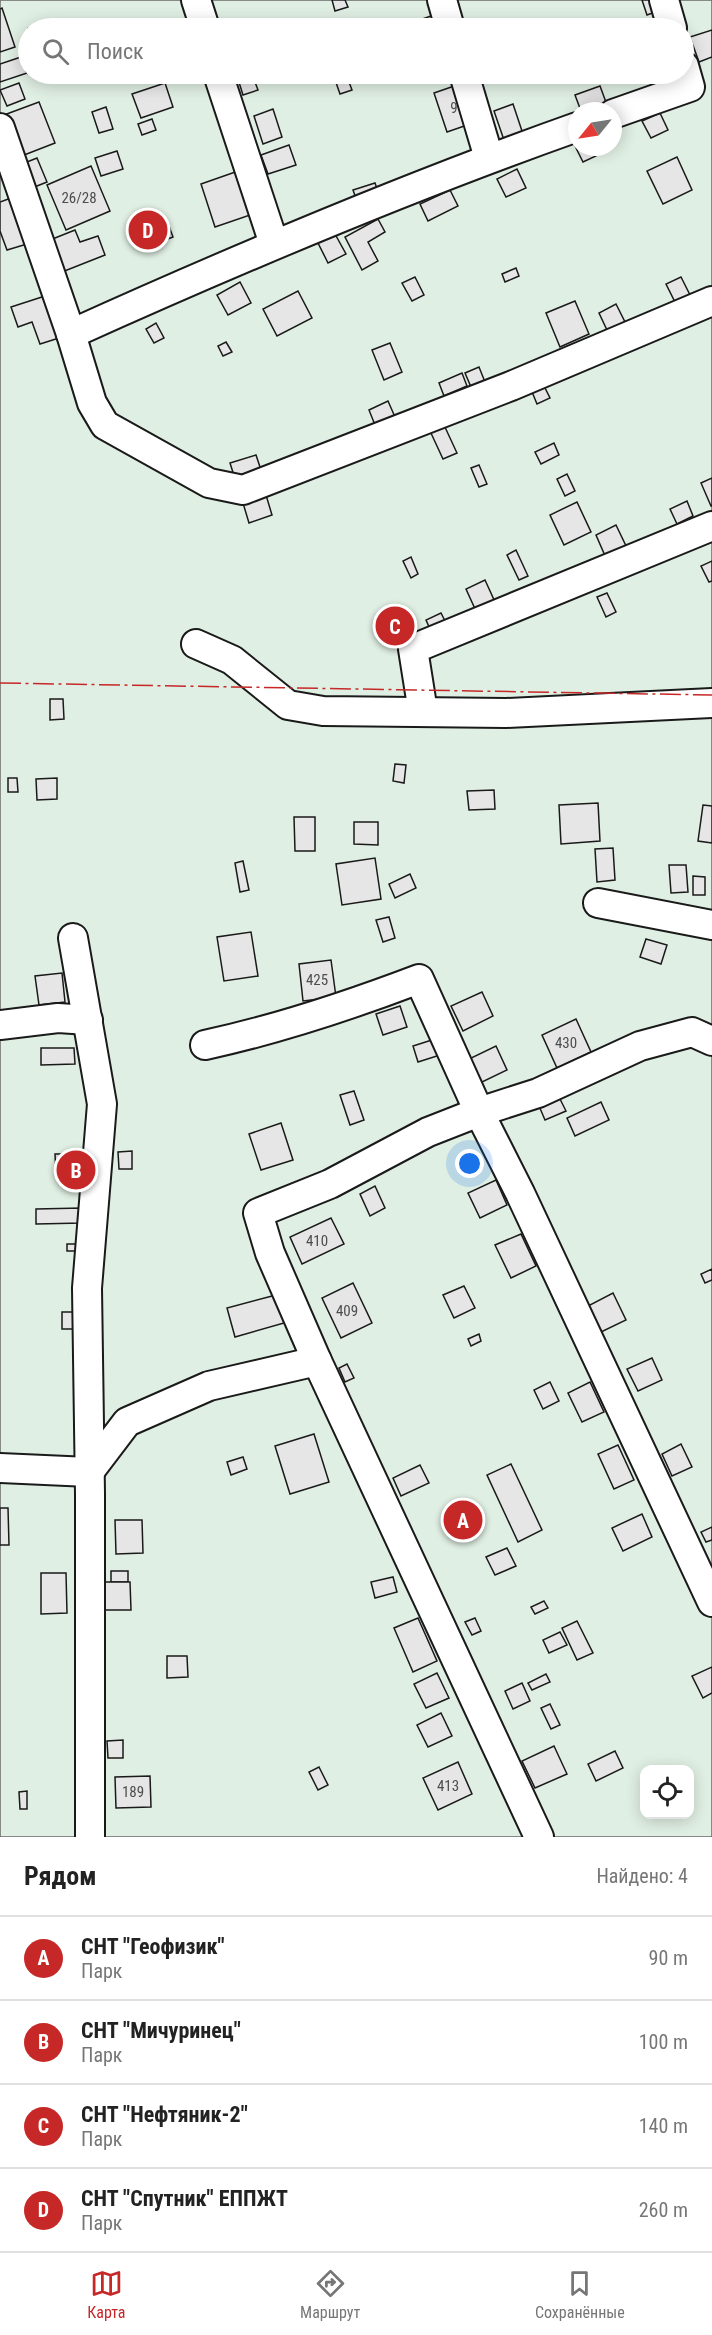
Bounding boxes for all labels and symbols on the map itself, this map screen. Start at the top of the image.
house number: 9 [450,99,458,117]
north arrow [568,102,622,156]
house number: 26/28 [61,189,97,207]
pin: D [128,208,168,252]
pin: C [376,604,414,648]
house number: 425 [306,971,328,989]
house number: 430 [555,1034,577,1052]
pin: B [56,1148,96,1192]
your location [455,1149,484,1178]
house number: 410 [306,1232,328,1250]
house number: 409 [336,1302,358,1320]
pin: A [444,1498,482,1543]
house number: 413 [437,1777,459,1795]
house number: 189 [122,1783,144,1801]

